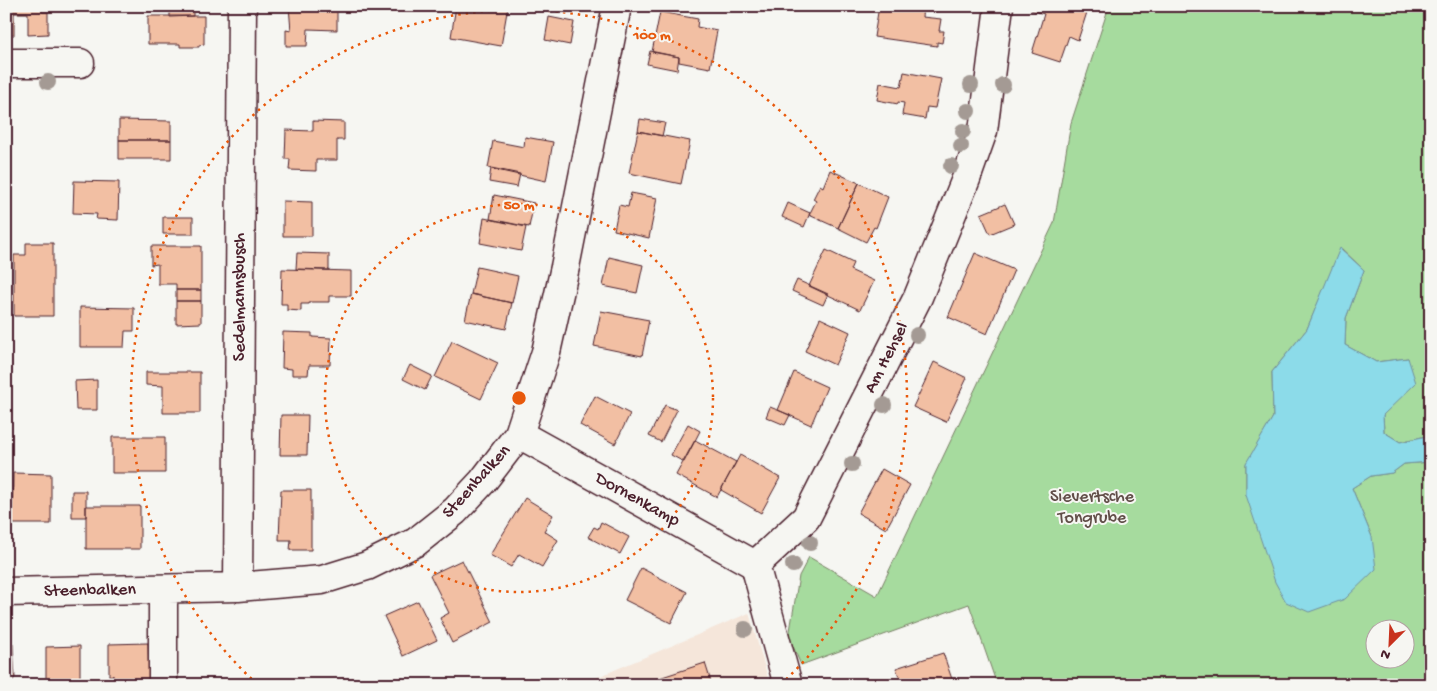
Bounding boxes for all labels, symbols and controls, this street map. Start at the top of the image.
text: 100 m [632,27,671,45]
text: 50 m [504,197,535,215]
street label: Sedelmannsbusch [230,233,251,361]
street label: Am Hehsel [860,319,914,397]
centre of rings [510,389,528,407]
street label: Steenbalken [438,440,516,523]
street label: Dornenkamp [590,468,683,532]
park label: Sievertsche Tongrube [1050,487,1135,529]
street label: Steenbalken [44,580,137,602]
north arrow [1364,618,1414,668]
text: N [1378,644,1393,663]

